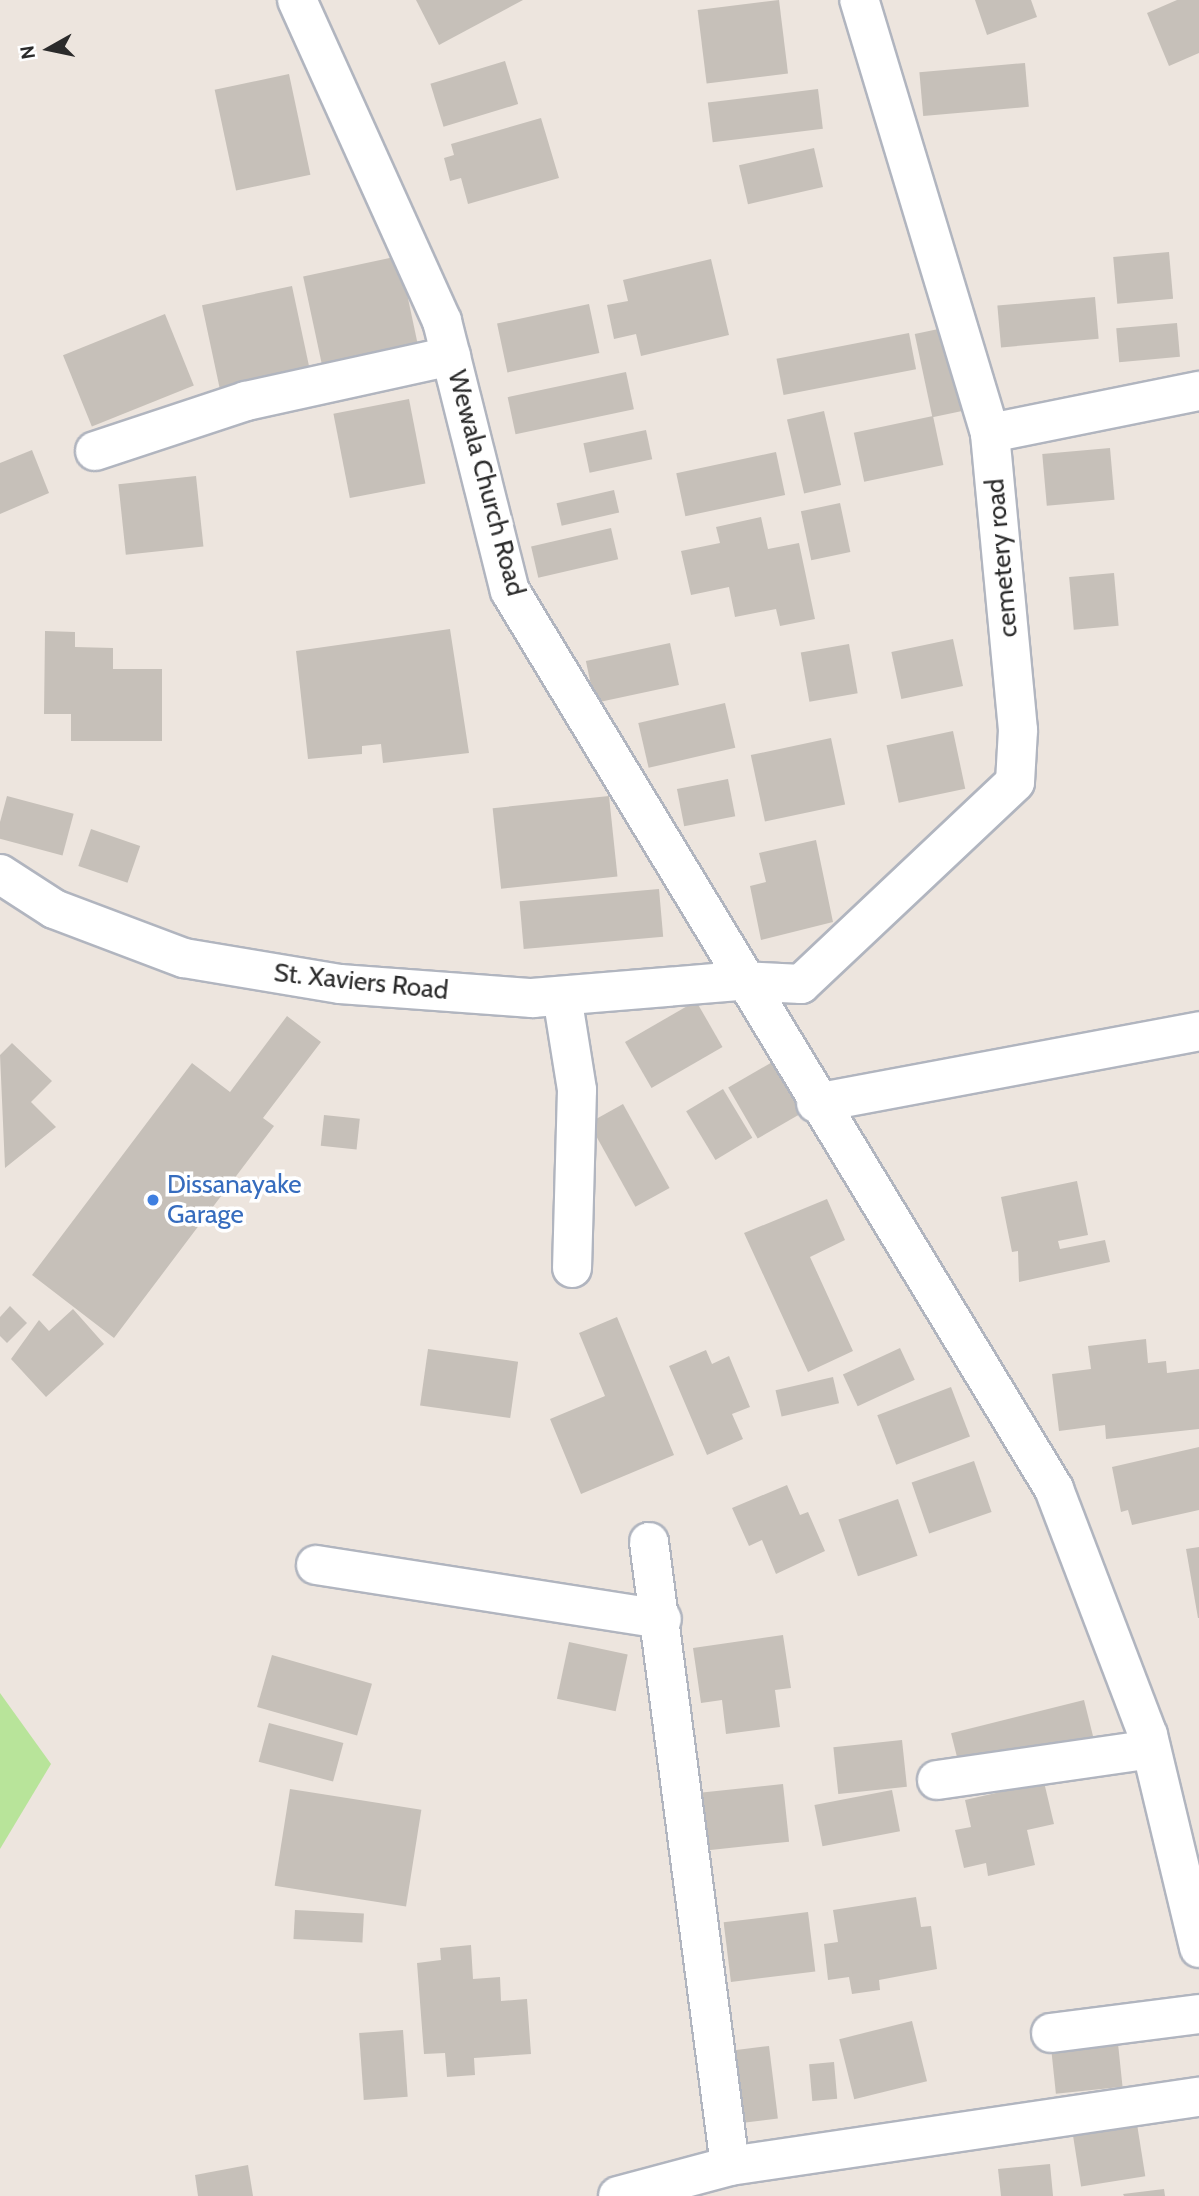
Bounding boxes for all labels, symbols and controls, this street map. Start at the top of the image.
north arrow [14,14,84,84]
text: N [15,44,40,61]
street label: Wewala Church Road [441,367,531,599]
street label: cemetery road [980,477,1024,639]
street label: St. Xaviers Road [272,957,450,1007]
place label: Dissanayake Garage [167,1169,302,1230]
marker: Dissanayake Garage [145,1192,161,1208]

